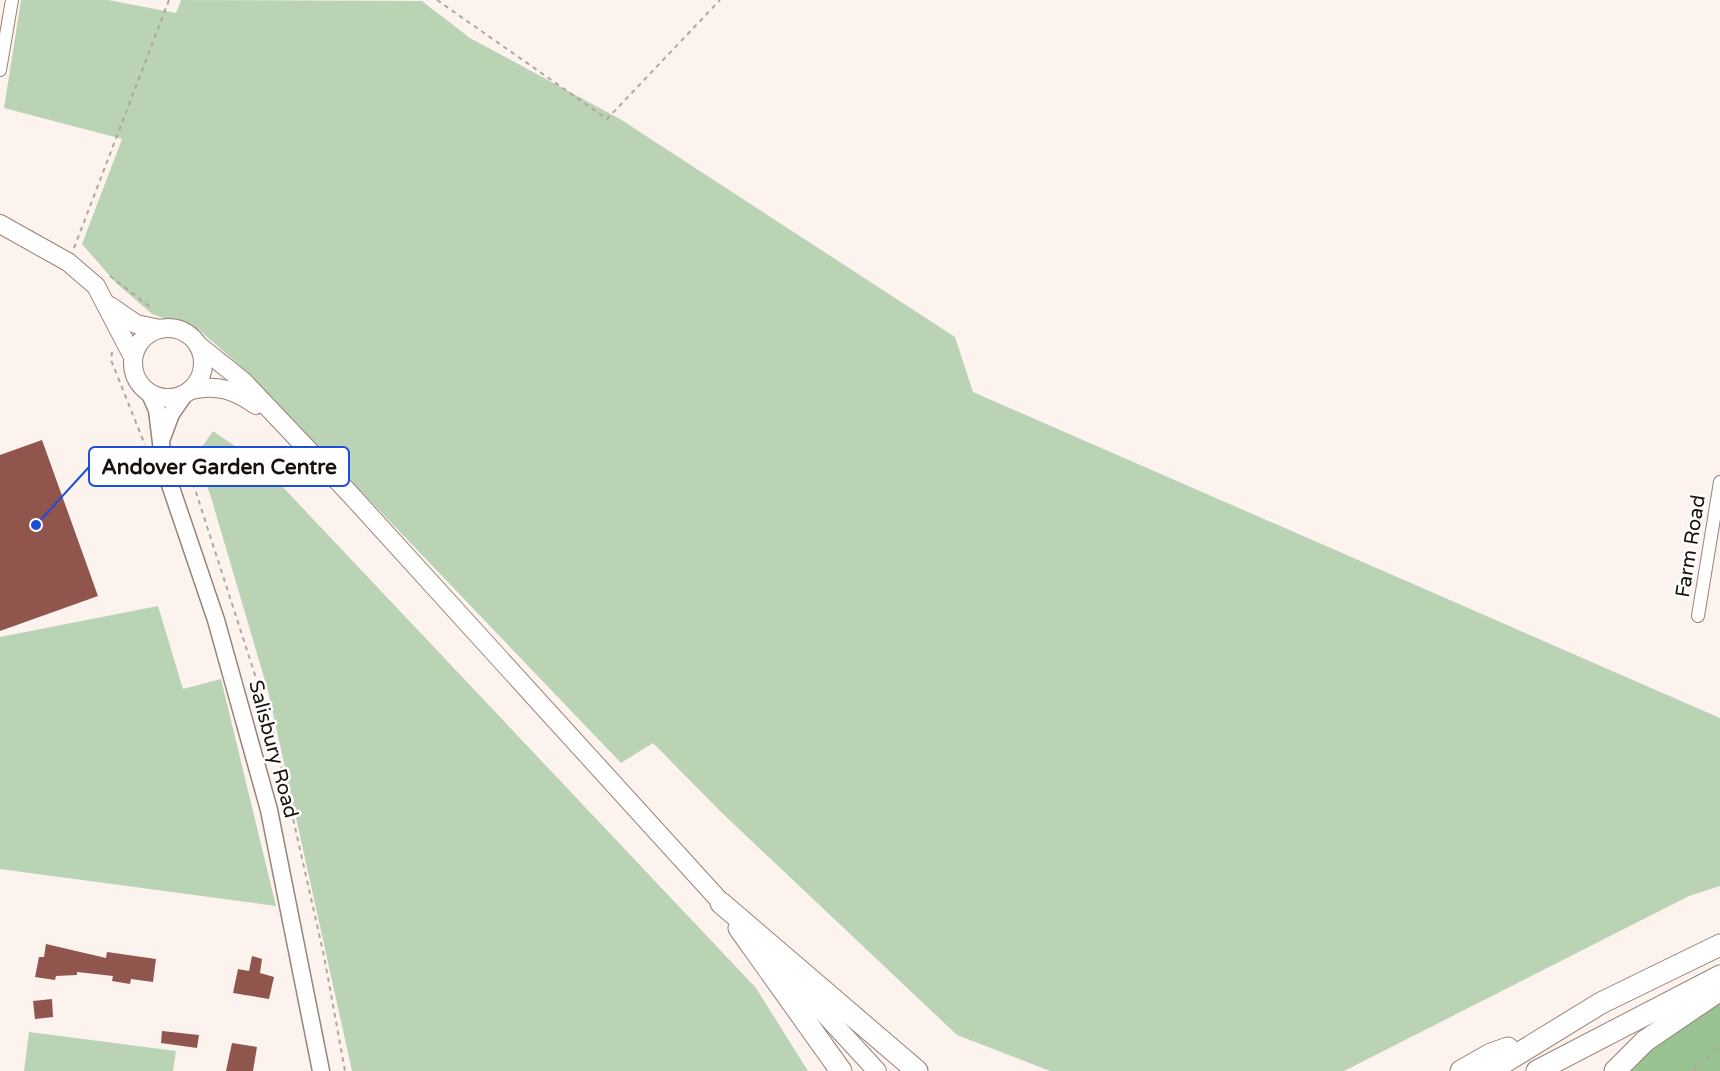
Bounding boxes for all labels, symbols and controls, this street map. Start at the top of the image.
callout: Andover Garden Centre [89,447,349,486]
text: Andover Garden Centre [101,455,337,480]
street label: Farm Road [1671,493,1711,599]
street label: Salisbury Road [243,678,303,821]

